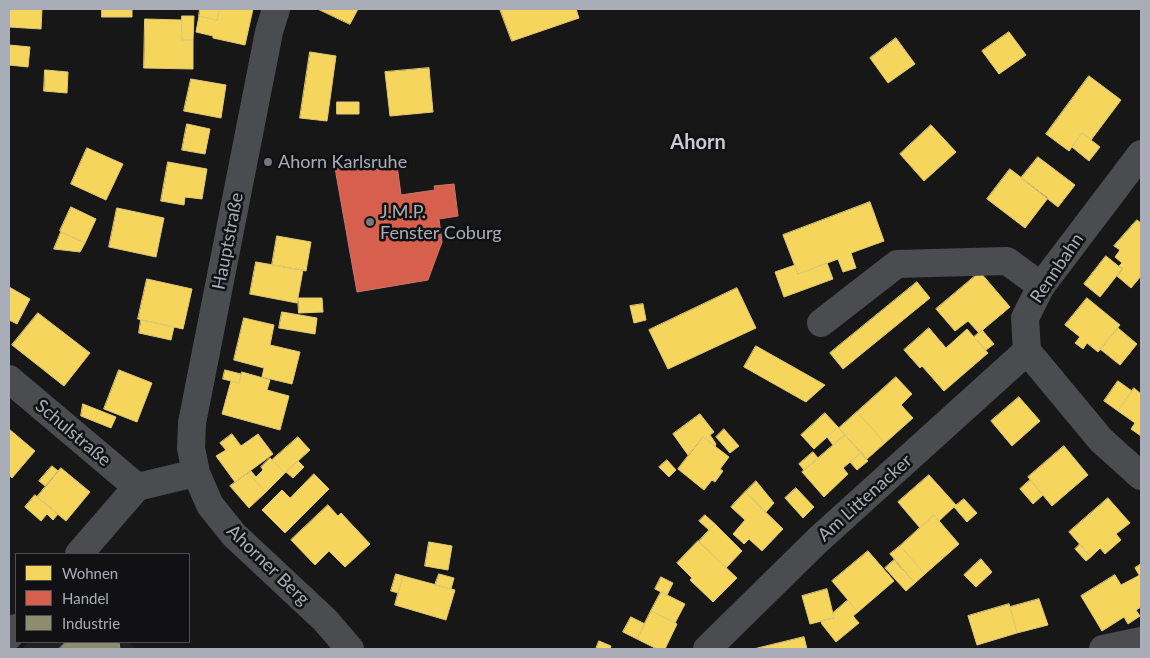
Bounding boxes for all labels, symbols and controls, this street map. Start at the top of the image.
district label: Ahorn [670,131,726,155]
place label: Ahorn Karlsruhe [278,151,407,173]
marker: Ahorn Karlsruhe [262,156,274,168]
street label: Hauptstraße [208,191,248,291]
place label: J.M.P. Fenster Coburg [380,201,502,243]
marker: J.M.P. Fenster Coburg [364,216,376,228]
street label: Rennbahn [1026,229,1088,307]
street label: Schulstraße [31,395,115,471]
street label: Am Littenacker [814,450,916,546]
street label: Ahorner Berg [222,520,314,610]
legend [15,553,190,643]
text: Wohnen [62,564,118,582]
text: Handel [62,589,109,607]
text: Industrie [62,614,120,632]

